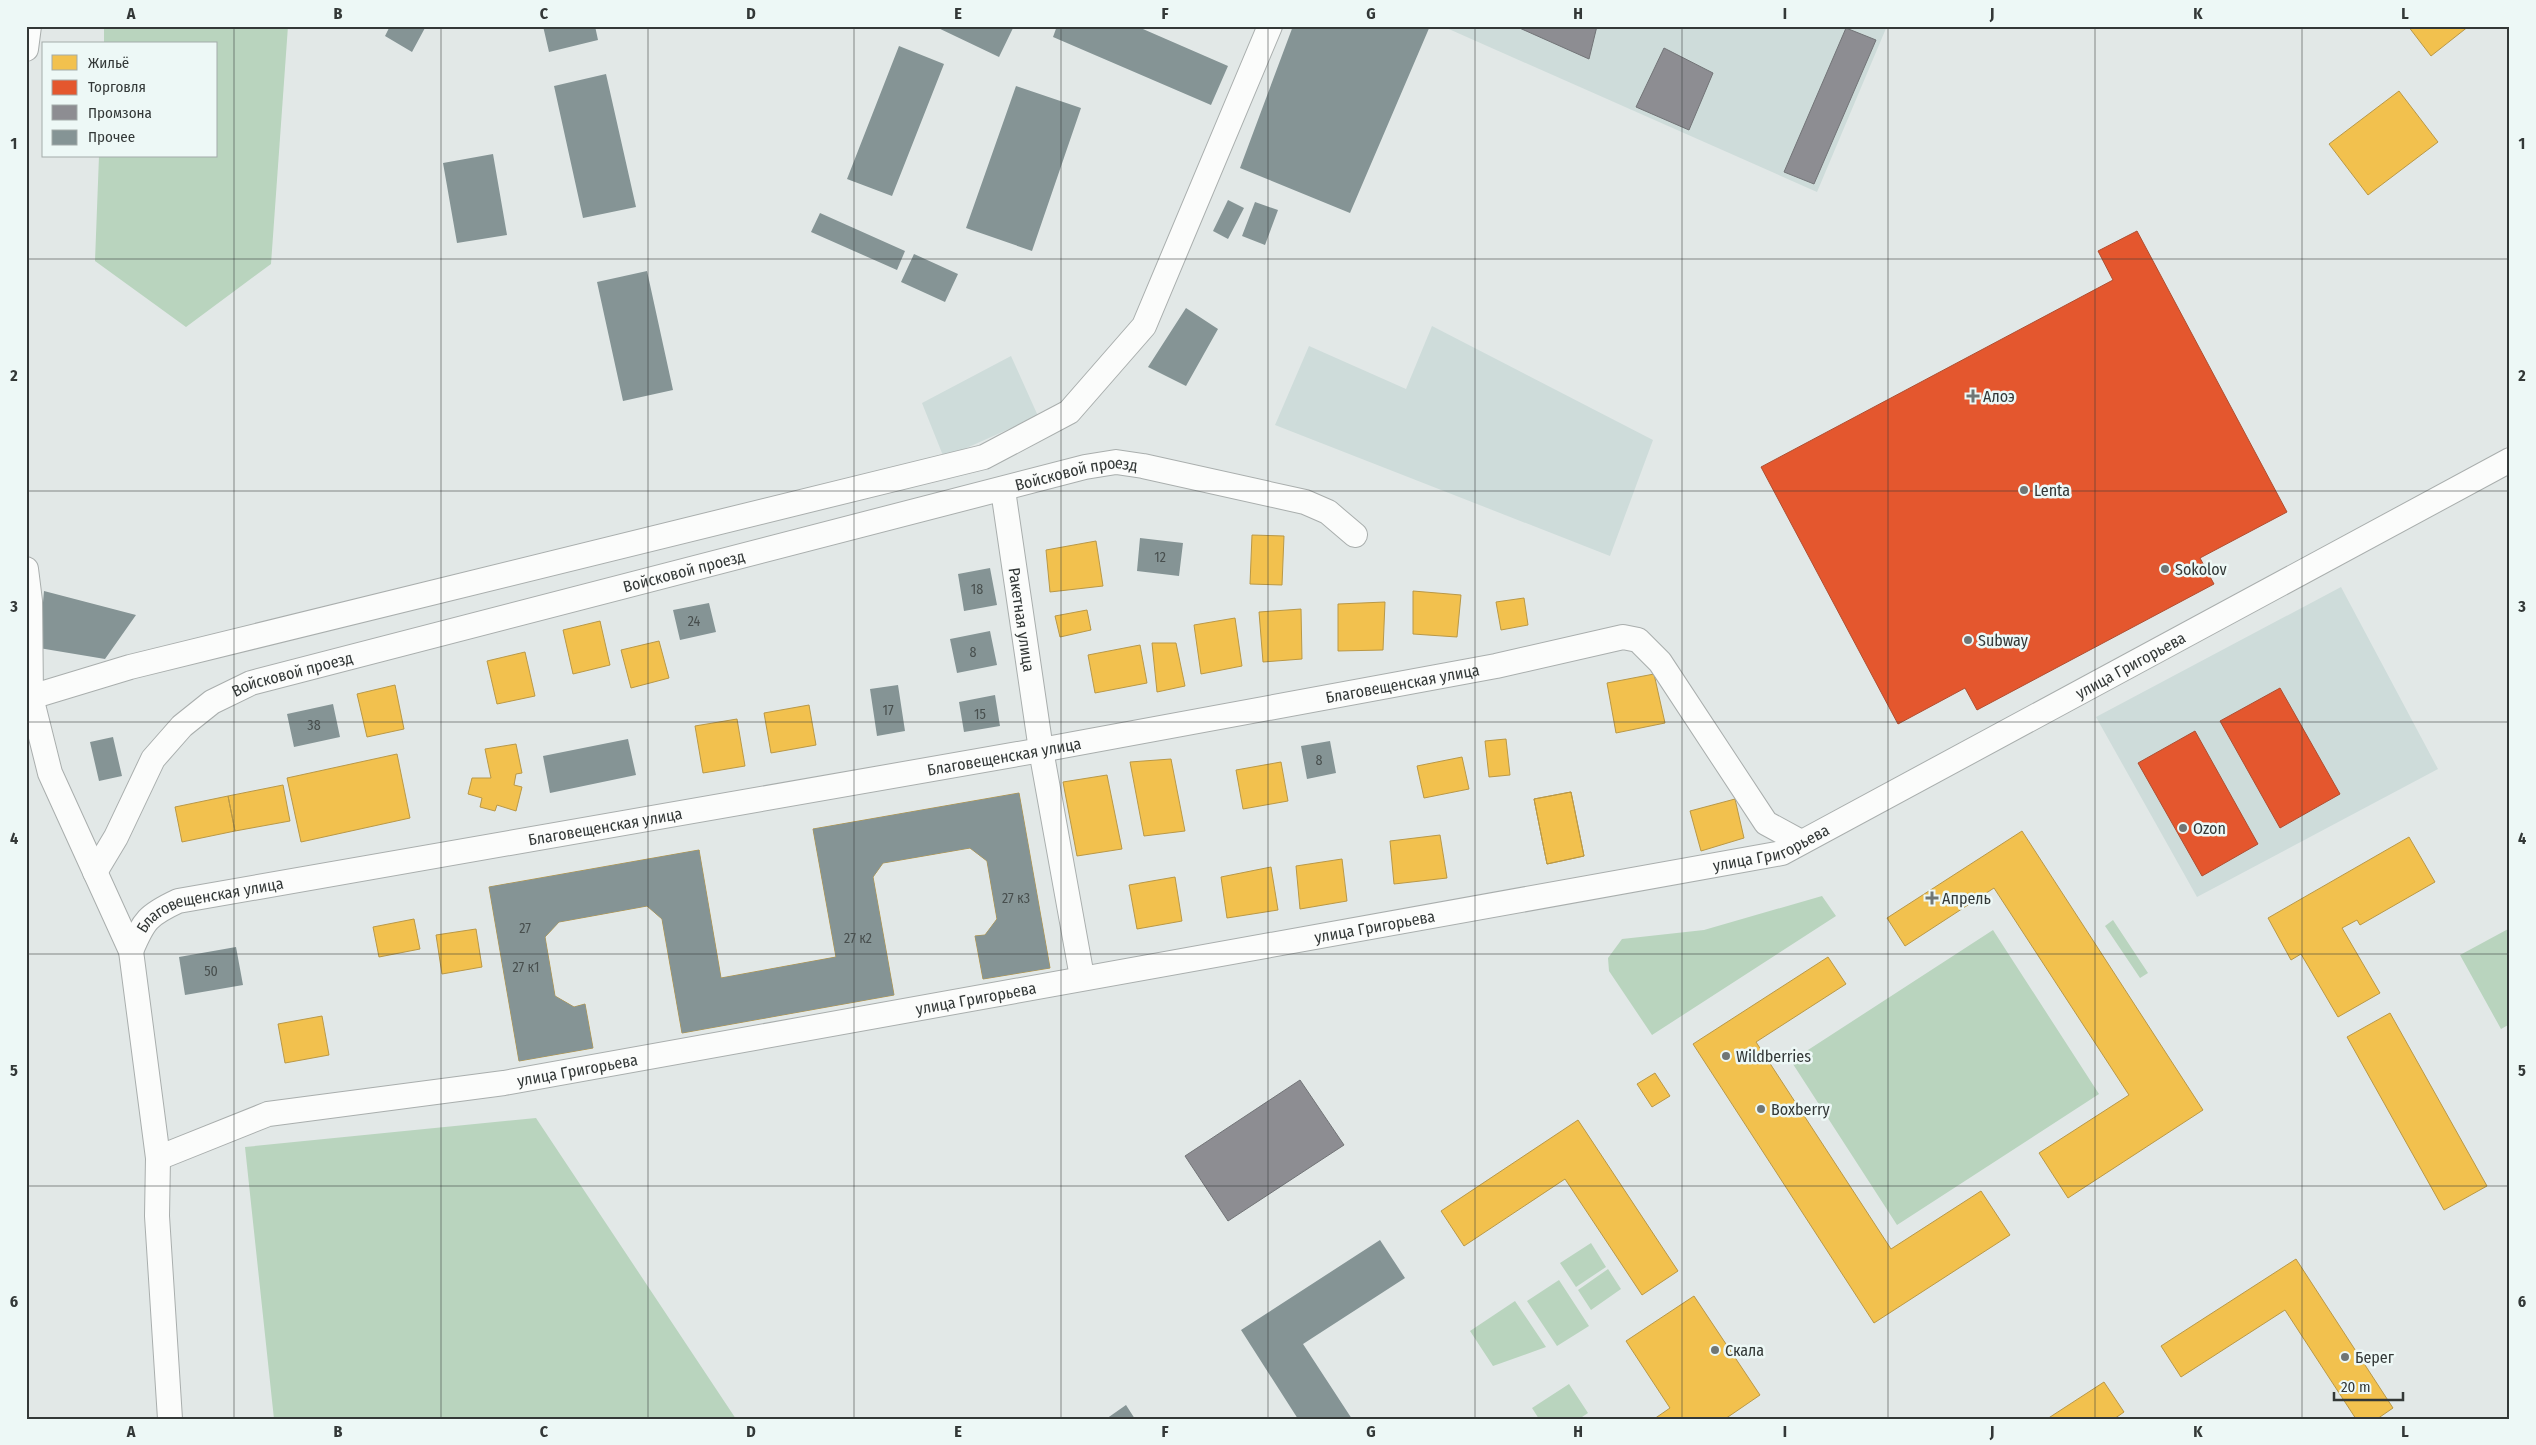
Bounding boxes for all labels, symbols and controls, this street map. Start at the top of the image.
text: A [126,4,136,23]
text: B [334,4,343,23]
text: C [540,4,549,23]
text: D [746,4,756,23]
text: E [954,4,962,23]
text: F [1161,4,1169,23]
text: G [1366,4,1376,23]
text: H [1573,4,1583,23]
text: I [1783,4,1787,23]
text: J [1989,4,1994,23]
text: K [2193,4,2203,23]
text: L [2401,4,2409,23]
legend [42,42,218,158]
text: Жильё [88,54,129,72]
text: Торговля [88,78,146,96]
text: Промзона [88,104,152,122]
text: Прочее [88,128,135,146]
text: 1 [11,134,17,153]
text: 1 [2519,134,2525,153]
text: 2 [9,366,18,385]
text: 2 [2517,366,2526,385]
place label: Алоэ [1983,387,2015,406]
marker: Алоэ [1967,390,1979,402]
street label: Войсковой проезд [1013,453,1139,495]
place label: Lenta [2034,481,2070,500]
marker: Lenta [2018,484,2030,496]
street label: Войсковой проезд [621,546,747,596]
house number: 12 [1154,549,1166,566]
place label: Sokolov [2175,560,2227,579]
marker: Sokolov [2159,563,2171,575]
street label: Ракетная улица [1004,566,1038,673]
house number: 18 [971,581,983,598]
text: 3 [9,597,18,616]
text: 3 [2517,597,2526,616]
house number: 24 [688,613,701,630]
street label: улица Григорьева [2072,628,2189,703]
place label: Subway [1978,631,2029,650]
marker: Subway [1962,634,1974,646]
house number: 8 [970,644,977,661]
street label: Войсковой проезд [229,648,355,701]
street label: Благовещенская улица [1324,660,1481,707]
house number: 17 [882,702,894,719]
house number: 15 [974,706,986,723]
house number: 38 [307,717,321,734]
street label: Благовещенская улица [926,734,1083,780]
house number: 8 [1316,752,1323,769]
street label: Благовещенская улица [527,804,684,850]
place label: Ozon [2193,819,2226,838]
street label: улица Григорьева [1711,820,1833,875]
marker: Ozon [2177,822,2189,834]
text: 4 [10,829,18,848]
text: 4 [2518,829,2526,848]
street label: Благовещенская улица [132,874,285,936]
place label: Апрель [1942,889,1991,908]
house number: 27 к3 [1002,890,1030,907]
marker: Апрель [1926,892,1938,904]
street label: улица Григорьева [1313,907,1437,947]
house number: 27 [519,920,531,937]
house number: 27 к2 [844,930,872,947]
house number: 27 к1 [513,959,539,976]
house number: 50 [204,963,218,980]
street label: улица Григорьева [914,978,1038,1019]
place label: Wildberries [1736,1047,1811,1066]
street label: улица Григорьева [516,1050,639,1090]
marker: Wildberries [1720,1050,1732,1062]
text: 5 [10,1061,18,1080]
text: 5 [2518,1061,2526,1080]
place label: Boxberry [1771,1100,1831,1119]
marker: Boxberry [1755,1103,1767,1115]
text: 6 [10,1292,18,1311]
text: 6 [2518,1292,2526,1311]
place label: Скала [1725,1341,1764,1360]
marker: Скала [1709,1344,1721,1356]
place label: Берег [2355,1348,2395,1367]
marker: Берег [2339,1351,2351,1363]
scale bar [2334,1370,2402,1402]
text: 20 m [2341,1378,2371,1396]
text: A [126,1422,136,1441]
text: B [334,1422,343,1441]
text: C [540,1422,549,1441]
text: D [746,1422,756,1441]
text: E [954,1422,962,1441]
text: F [1161,1422,1169,1441]
text: G [1366,1422,1376,1441]
text: H [1573,1422,1583,1441]
text: I [1783,1422,1787,1441]
text: J [1989,1422,1994,1441]
text: K [2193,1422,2203,1441]
text: L [2401,1422,2409,1441]

